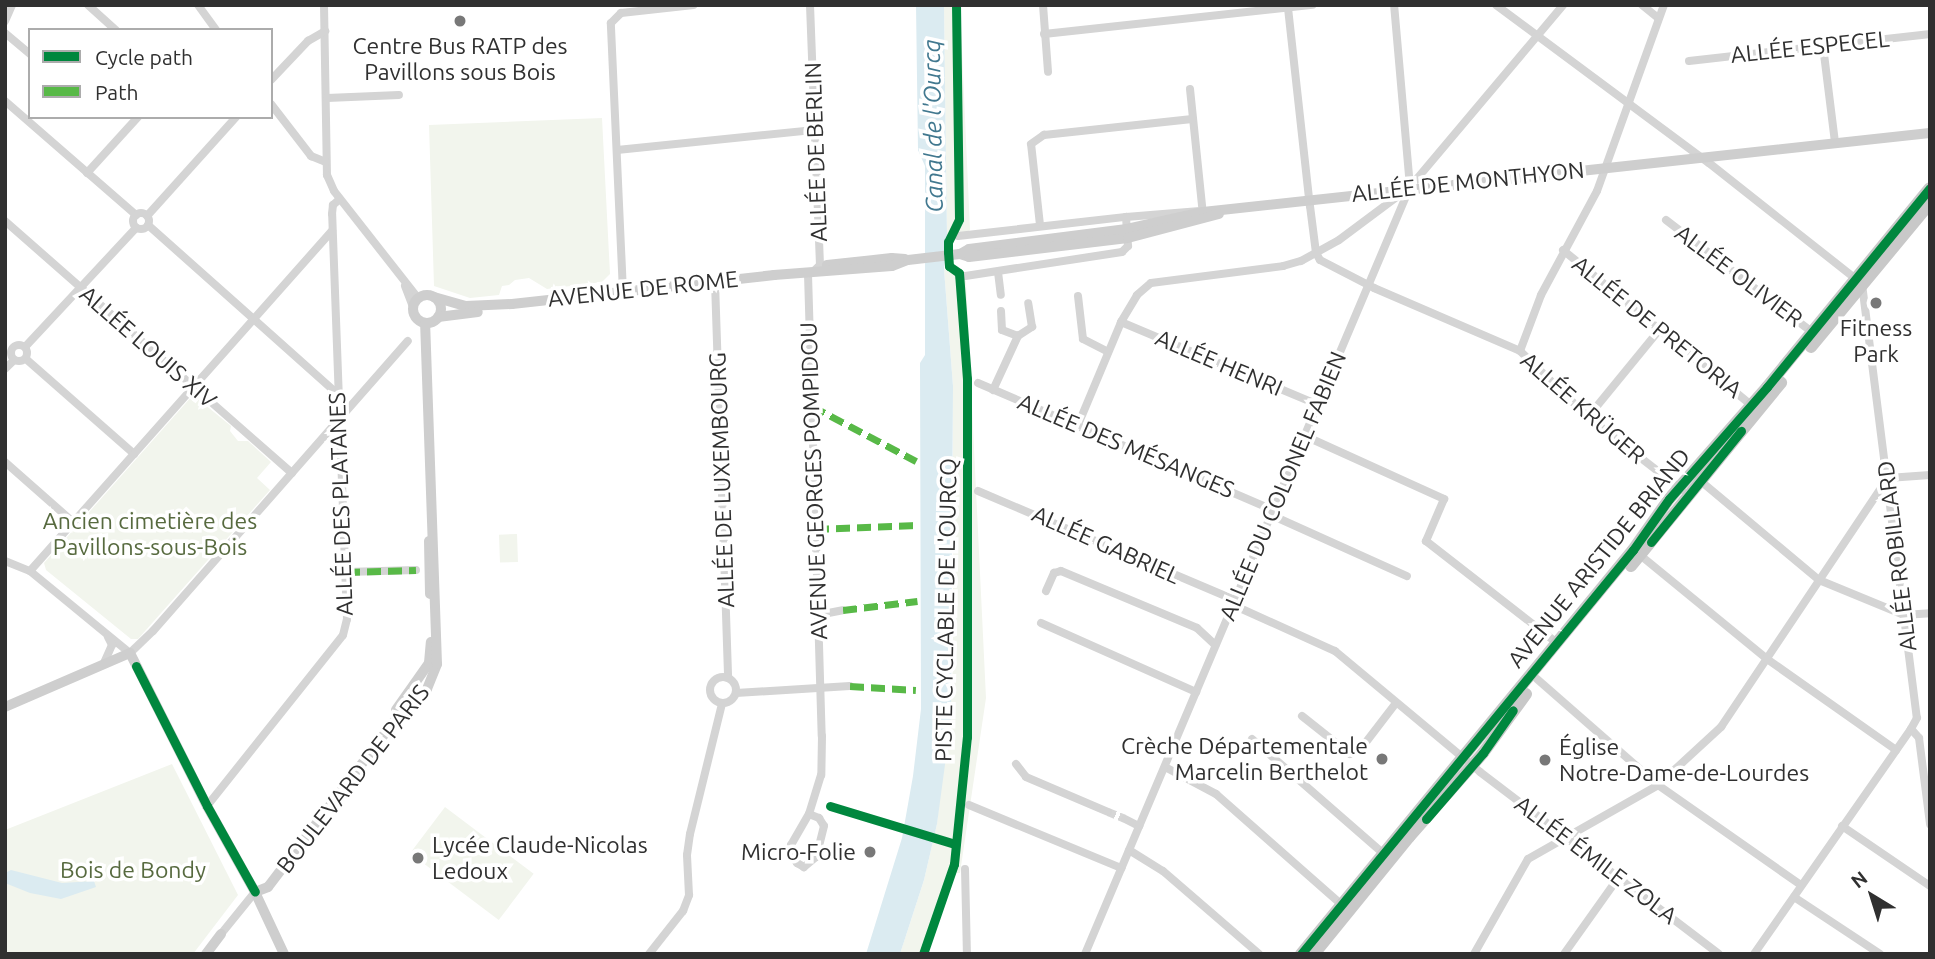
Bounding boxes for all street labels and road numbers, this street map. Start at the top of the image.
street label: ALLÉE ESPECEL [1729,25,1891,69]
street label: ALLÉE DE BERLIN [799,62,833,242]
street label: ALLÉE DE MONTHYON [1350,156,1586,208]
street label: ALLÉE OLIVIER [1670,219,1808,333]
street label: ALLÉE DE PRETORIA [1567,250,1747,404]
street label: AVENUE DE ROME [547,265,739,313]
street label: ALLÉE LOUIS XIV [74,280,222,414]
street label: AVENUE GEORGES POMPIDOU [795,322,833,640]
street label: ALLÉE HENRI [1151,324,1287,402]
street label: ALLÉE KRÜGER [1515,346,1651,470]
street label: ALLÉE DU COLONEL FABIEN [1214,347,1352,625]
street label: ALLÉE DE LUXEMBOURG [704,352,740,608]
street label: ALLÉE DES MÉSANGES [1014,388,1238,504]
street label: ALLÉE DES PLATANES [323,392,359,616]
street label: AVENUE ARISTIDE BRIAND [1502,443,1696,673]
street label: PISTE CYCLABLE DE L'OURCQ [930,458,962,762]
street label: ALLÉE ROBILLARD [1872,459,1922,653]
street label: ALLÉE GABRIEL [1028,500,1184,590]
street label: BOULEVARD DE PARIS [271,679,435,879]
street label: ALLÉE ÉMILE ZOLA [1509,790,1683,930]

